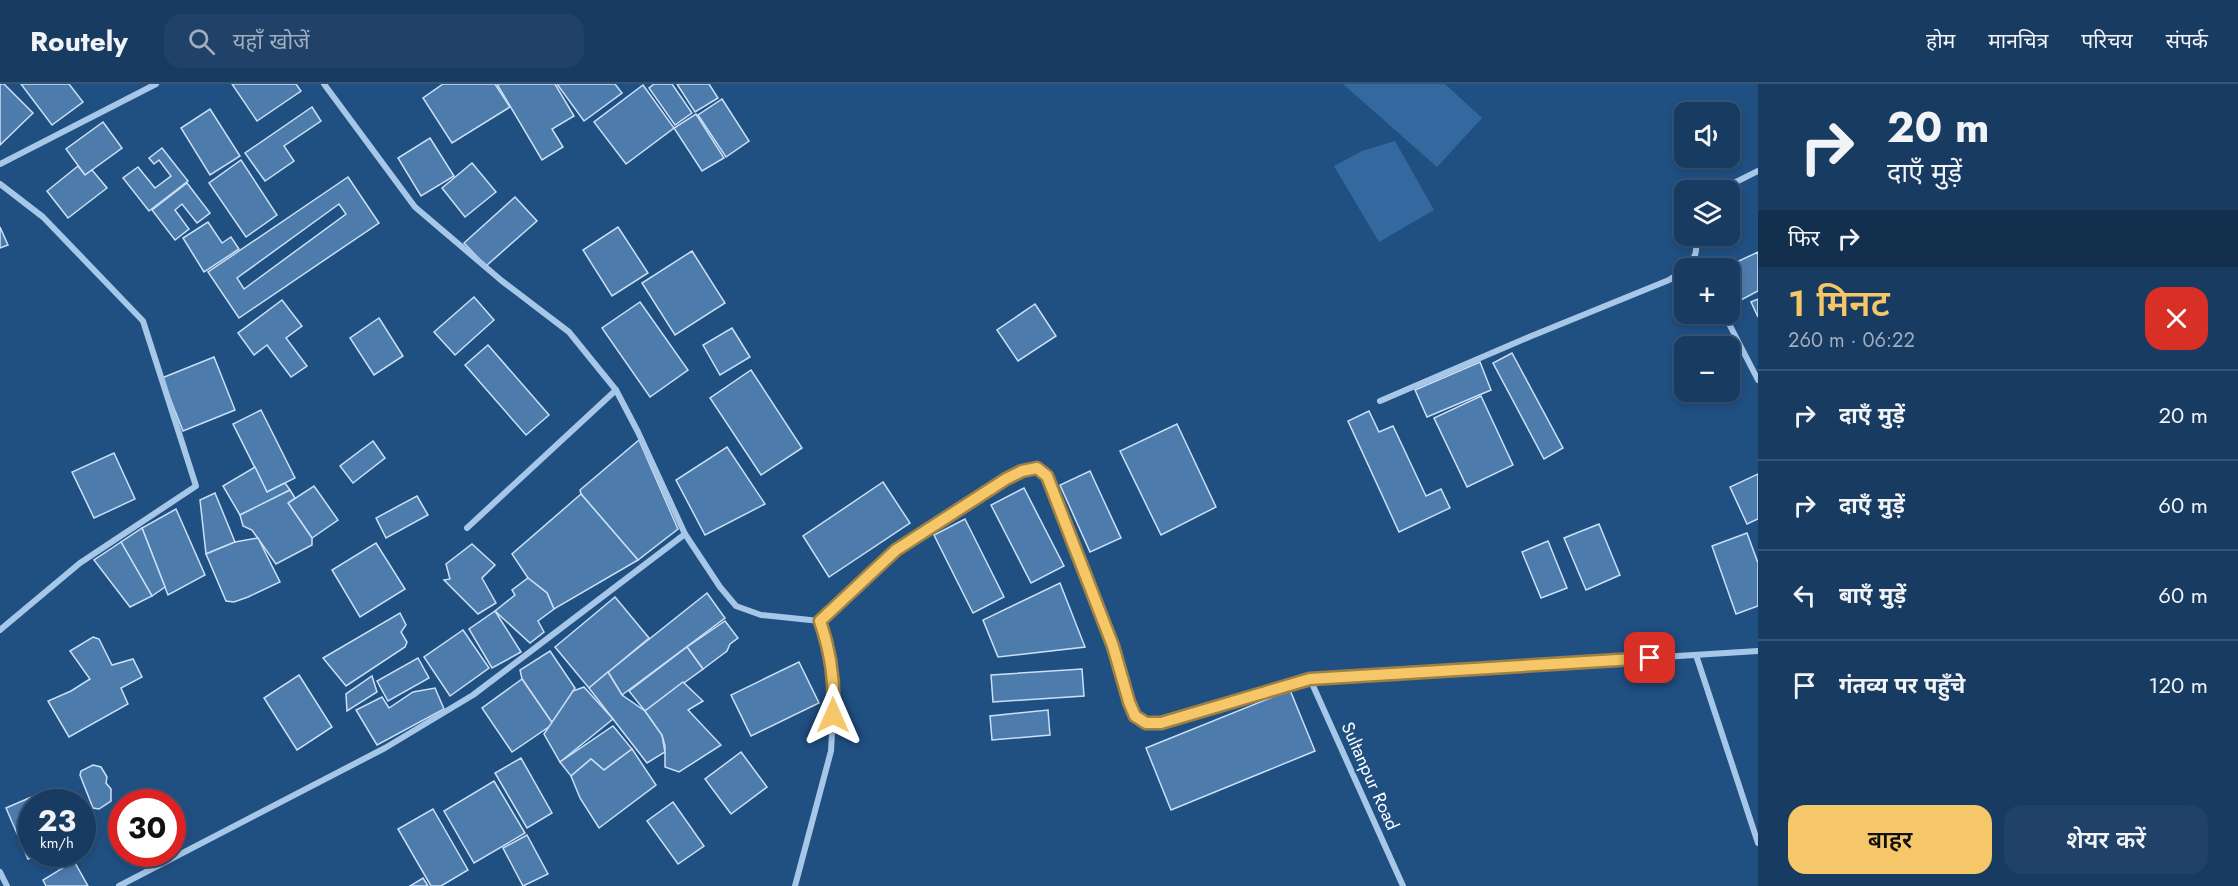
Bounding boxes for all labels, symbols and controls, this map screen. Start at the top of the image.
search box [164,14,584,68]
text: Routely [30,21,128,62]
icon: search [185,25,218,58]
text: यहाँ खोजें [233,25,310,57]
text: होम [1926,26,1955,56]
text: मानचित्र [1988,26,2048,56]
text: परिचय [2081,26,2133,56]
text: संपर्क [2166,26,2208,56]
text: 20 m [1887,97,1989,158]
map controls [1674,102,1740,402]
button: sound [1674,102,1740,168]
icon: right [1788,108,1866,186]
text: दाएँ मुड़ें [1887,153,1962,192]
button: layers [1674,180,1740,246]
text: फिर [1788,222,1820,254]
icon: right [1832,222,1865,255]
button: + [1674,258,1740,324]
text: 1 मिनट [1788,277,1890,329]
button: close [2145,287,2208,350]
text: 260 m · 06:22 [1788,326,1915,355]
button: − [1674,336,1740,402]
icon: right [1788,399,1821,432]
text: दाएँ मुड़ें [1839,399,1905,431]
text: 20 m [2159,399,2208,431]
icon: right [1788,489,1821,522]
text: दाएँ मुड़ें [1839,489,1905,521]
text: 60 m [2158,489,2208,521]
icon: left [1788,579,1821,612]
text: बाएँ मुड़ें [1839,579,1906,611]
text: 60 m [2158,579,2208,611]
pin [1624,632,1675,683]
icon: arrive [1633,641,1666,674]
icon: arrive [1788,669,1821,702]
text: गंतव्य पर पहुँचे [1839,669,1965,701]
text: 120 m [2149,669,2208,701]
position arrow [801,683,865,747]
street label: Sultanpur Road [1335,718,1405,834]
speed limit sign: 30 [108,789,186,867]
text: 23 [38,799,76,842]
button: बाहर [1788,805,1992,874]
button: शेयर करें [2004,805,2208,874]
text: km/h [40,832,74,854]

